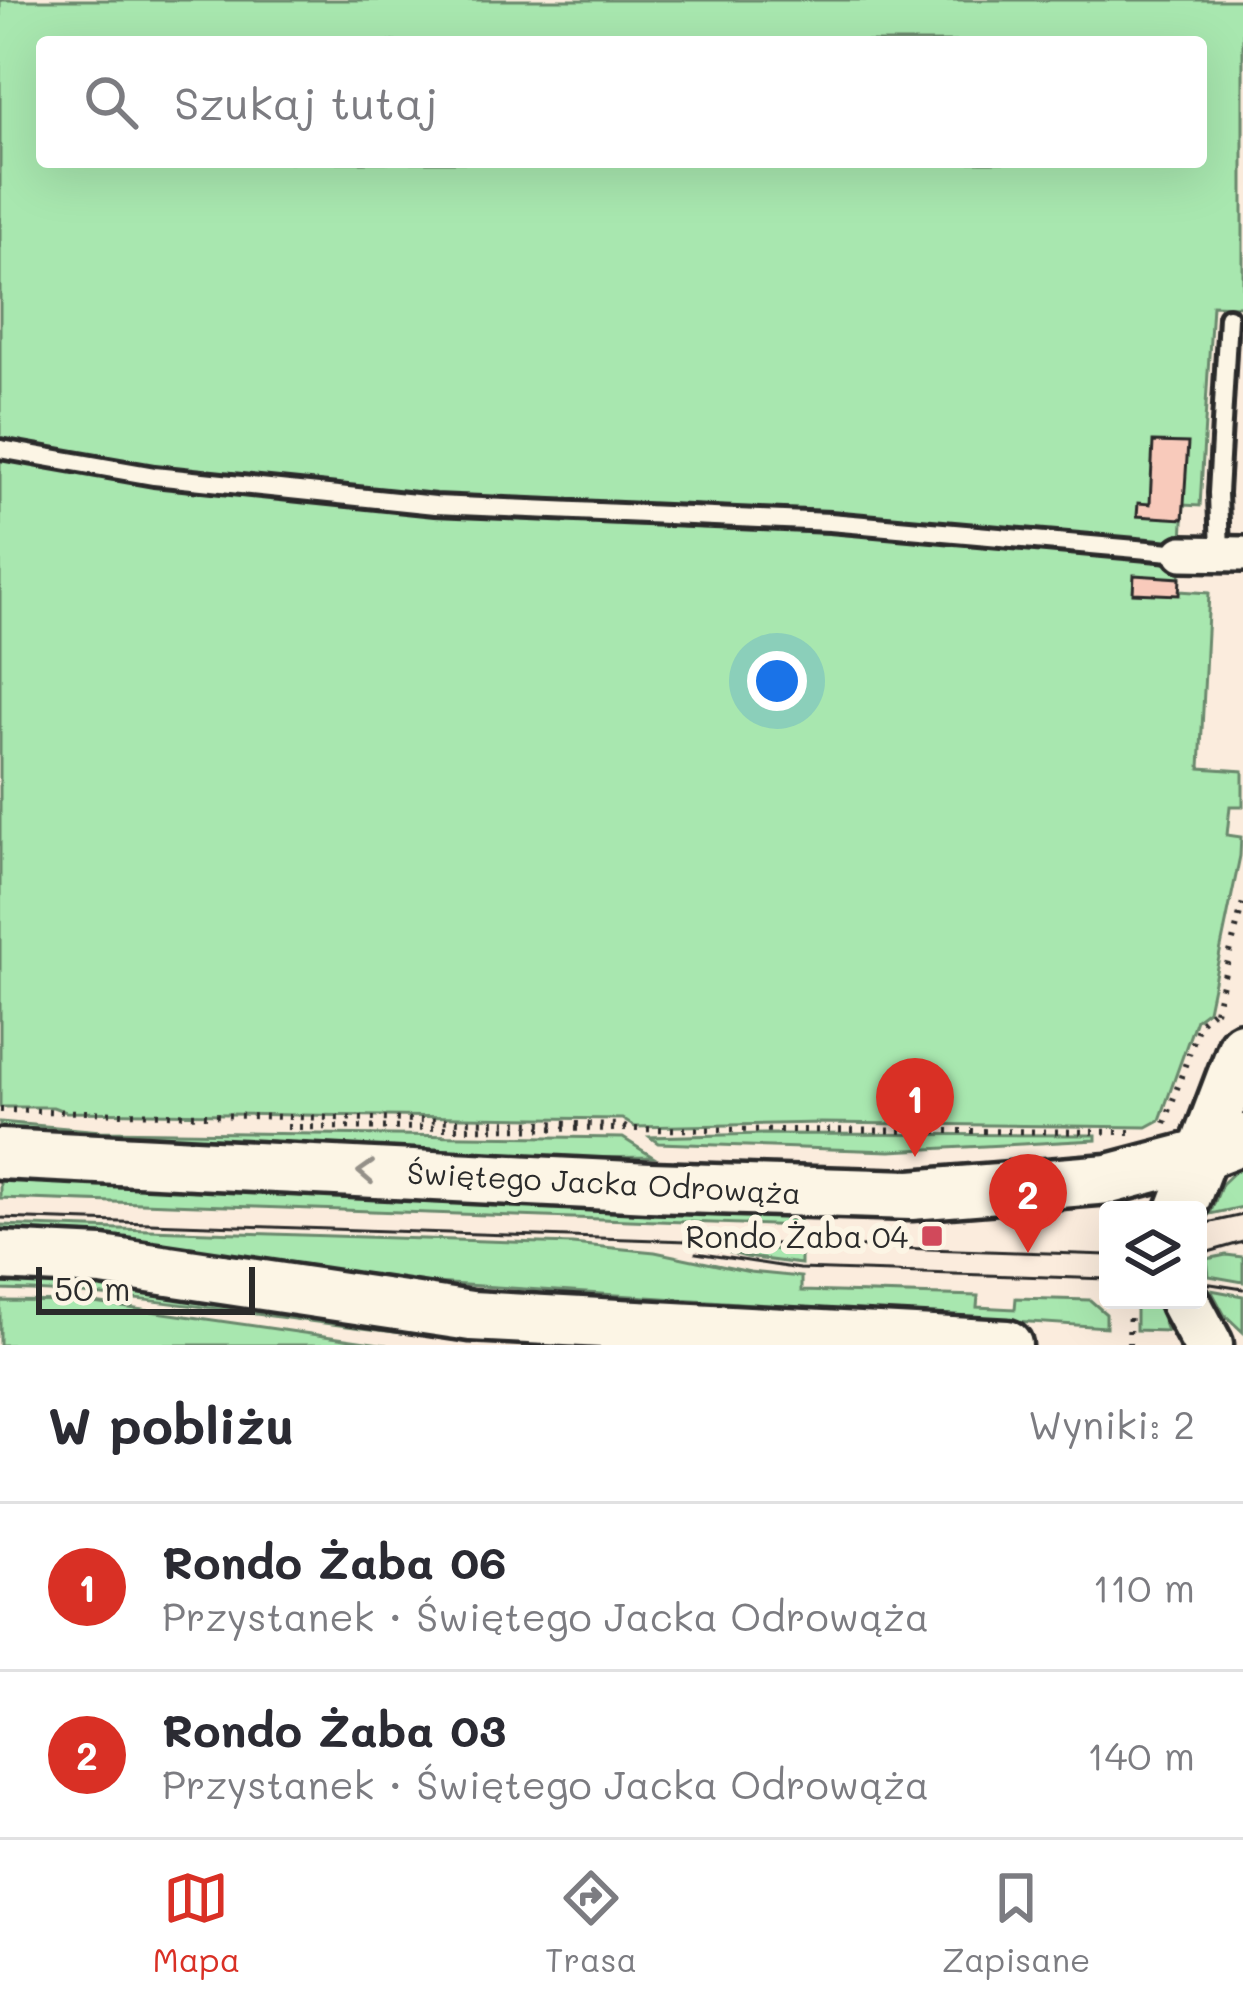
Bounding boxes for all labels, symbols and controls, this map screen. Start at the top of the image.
search box [36,36,1207,168]
icon: search [78,69,144,135]
text: Szukaj tutaj [174,73,438,131]
your location [747,651,807,711]
pin: 1 [876,1058,954,1157]
street label: Świętego Jacka Odrowąża [406,1152,802,1212]
pin: 2 [989,1154,1067,1253]
one-way arrow [356,1159,375,1185]
map controls [1099,1201,1207,1309]
button: layers [1099,1201,1207,1309]
place label: Rondo Żaba 04 [686,1216,908,1256]
marker: Rondo Żaba 04 [919,1223,945,1249]
scale bar [36,1261,255,1314]
text: 50 m [54,1266,130,1309]
text: W pobliżu [48,1390,294,1457]
text: Wyniki: 2 [1028,1398,1195,1449]
text: Rondo Żaba 06 [162,1532,506,1590]
text: 1 [78,1561,96,1612]
text: 110 m [1093,1561,1195,1612]
text: Przystanek · Świętego Jacka Odrowąża [162,1590,929,1641]
text: Rondo Żaba 03 [162,1700,506,1758]
text: 2 [76,1729,98,1780]
text: 140 m [1087,1729,1195,1780]
text: Przystanek · Świętego Jacka Odrowąża [162,1758,929,1809]
tab: Mapa [152,1865,240,1980]
tab: Trasa [545,1865,637,1980]
tab: Zapisane [942,1865,1091,1980]

